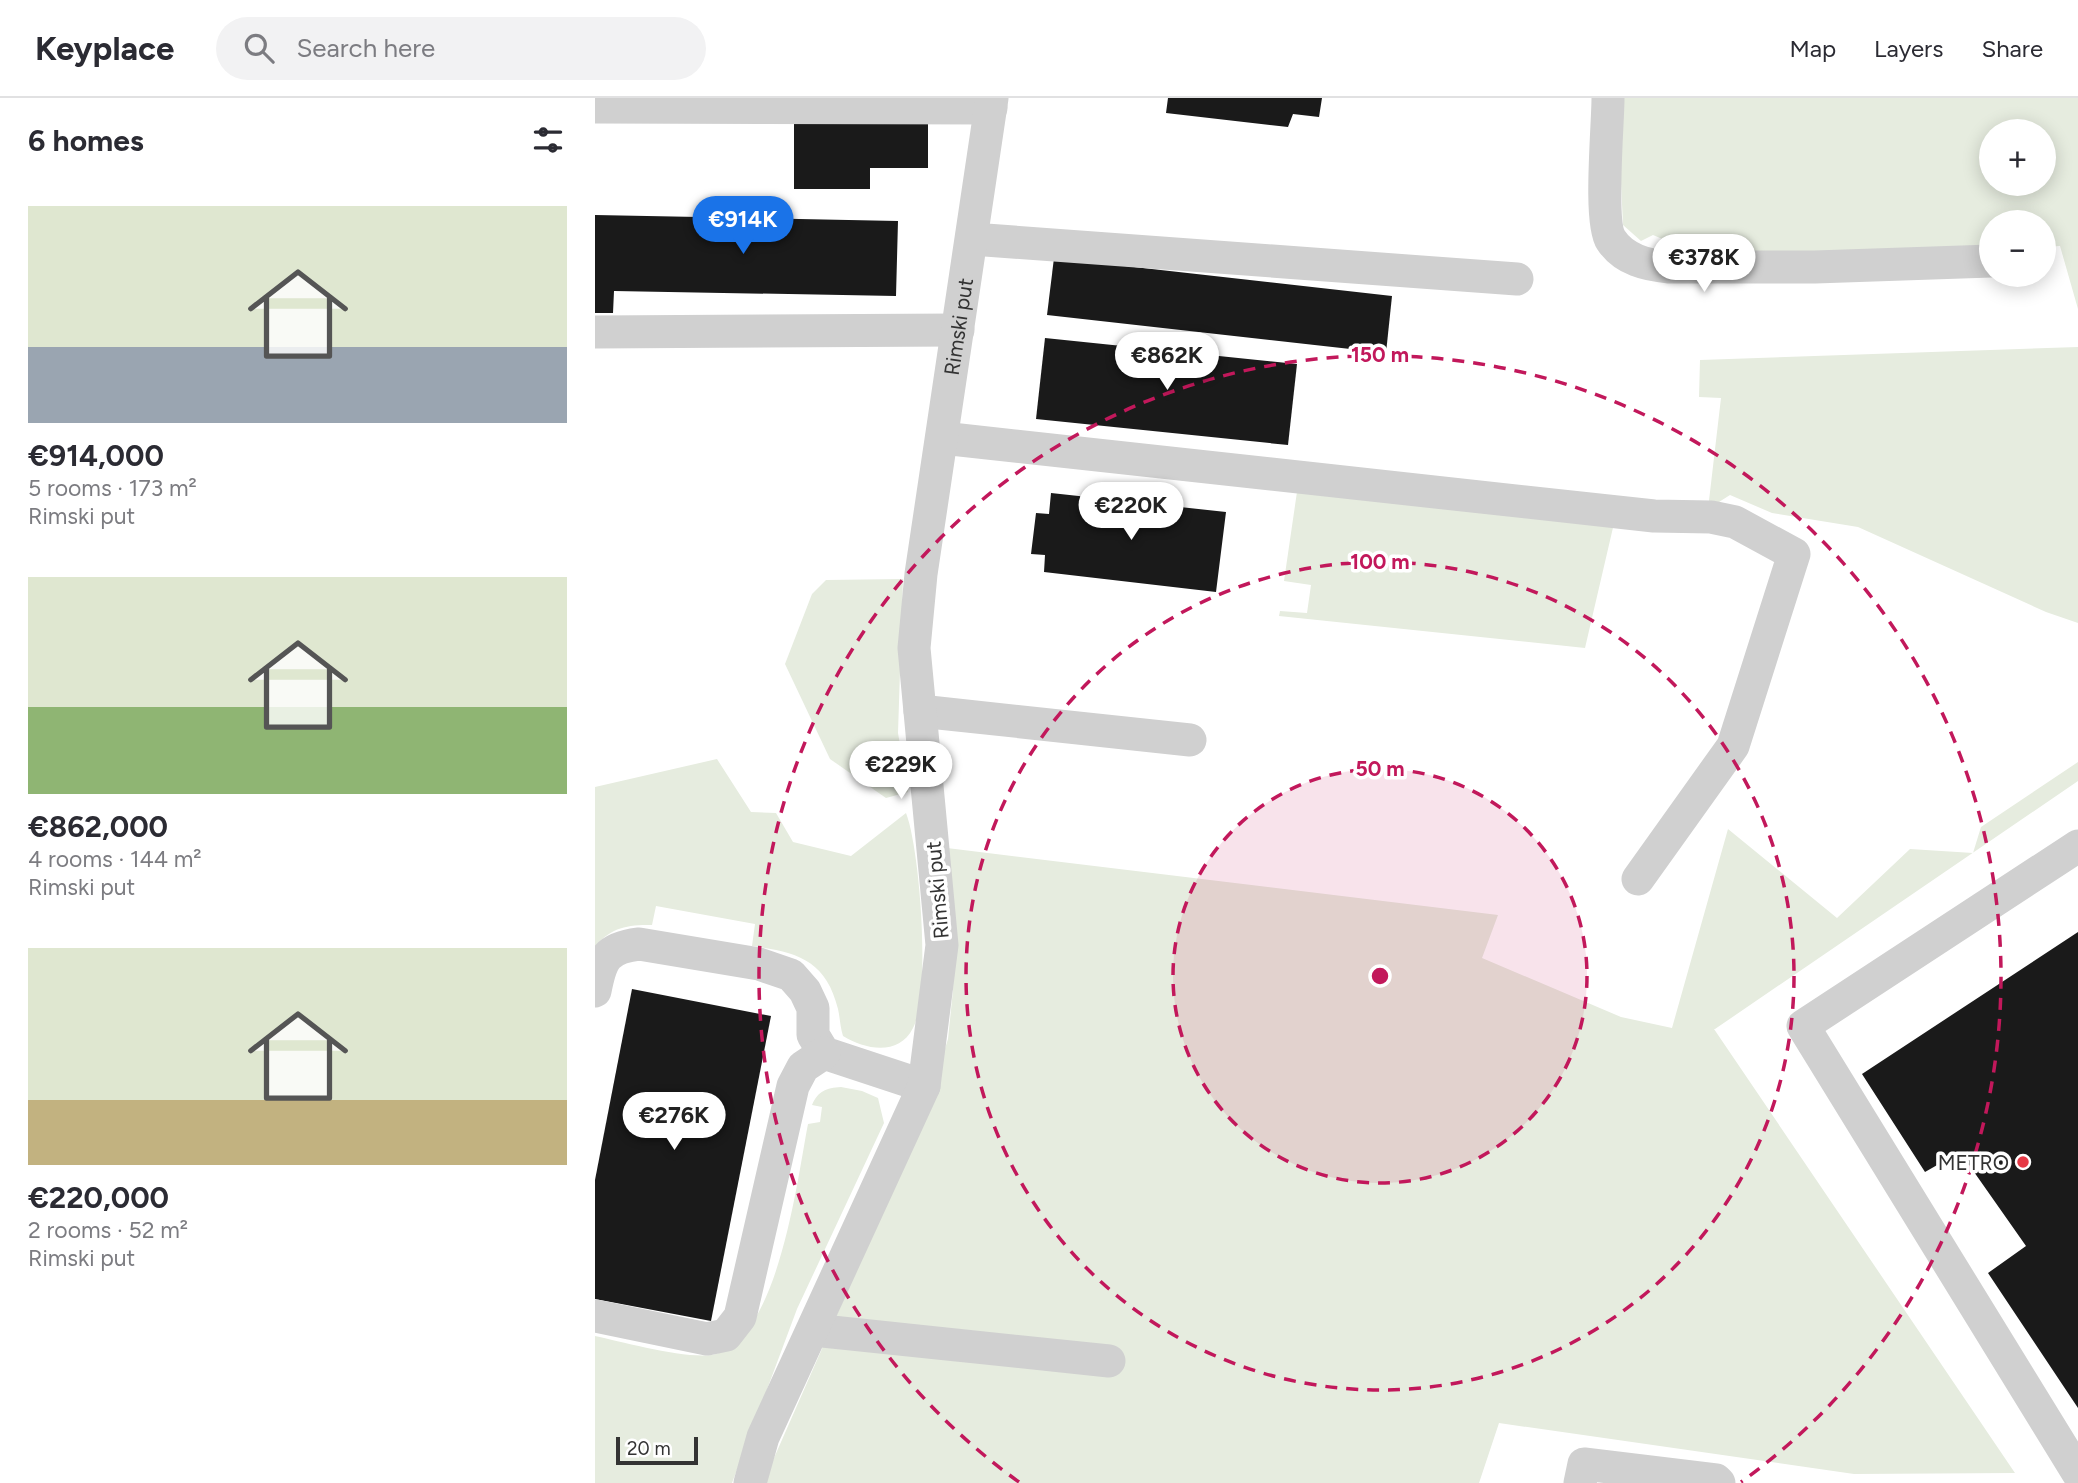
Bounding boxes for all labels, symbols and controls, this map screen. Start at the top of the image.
search box [216,17,706,80]
text: Keyplace [35,29,174,68]
icon: search [240,29,278,67]
text: Search here [296,32,435,64]
text: Map [1789,34,1836,63]
text: Layers [1874,34,1943,63]
text: Share [1981,34,2043,63]
map controls [1979,119,2056,287]
button: + [1979,119,2056,196]
icon: filters [529,121,567,159]
text: 6 homes [28,122,144,159]
pin: €914K [694,197,792,256]
text: €914K [709,205,777,233]
button: − [1979,210,2056,287]
pin: €378K [1655,234,1753,294]
text: €378K [1669,243,1739,271]
icon: home [235,251,361,377]
street label: Rimski put [938,276,978,377]
pin: €862K [1118,332,1216,392]
text: €862K [1131,341,1203,369]
text: 150 m [1351,342,1409,367]
text: €914,000 [28,437,164,474]
text: 5 rooms · 173 m² [28,474,197,502]
pin: €220K [1082,482,1180,542]
text: €220K [1095,491,1167,519]
text: Rimski put [28,502,135,530]
text: 100 m [1350,549,1410,574]
icon: home [235,622,361,748]
pin: €229K [852,742,950,801]
text: €229K [865,750,937,778]
text: 50 m [1355,756,1405,781]
text: €862,000 [28,808,168,845]
street label: Rimski put [920,840,954,940]
text: 4 rooms · 144 m² [28,845,202,873]
text: Rimski put [28,873,135,901]
centre of rings [1368,964,1392,988]
icon: home [235,993,361,1119]
pin: €276K [625,1093,723,1152]
text: €276K [639,1101,709,1129]
place label: METRO [1938,1150,2009,1175]
marker: METRO [2015,1154,2031,1170]
text: €220,000 [28,1179,169,1216]
text: 2 rooms · 52 m² [28,1216,188,1244]
text: Rimski put [28,1244,135,1272]
scale bar [616,1434,698,1466]
text: 20 m [627,1437,671,1460]

